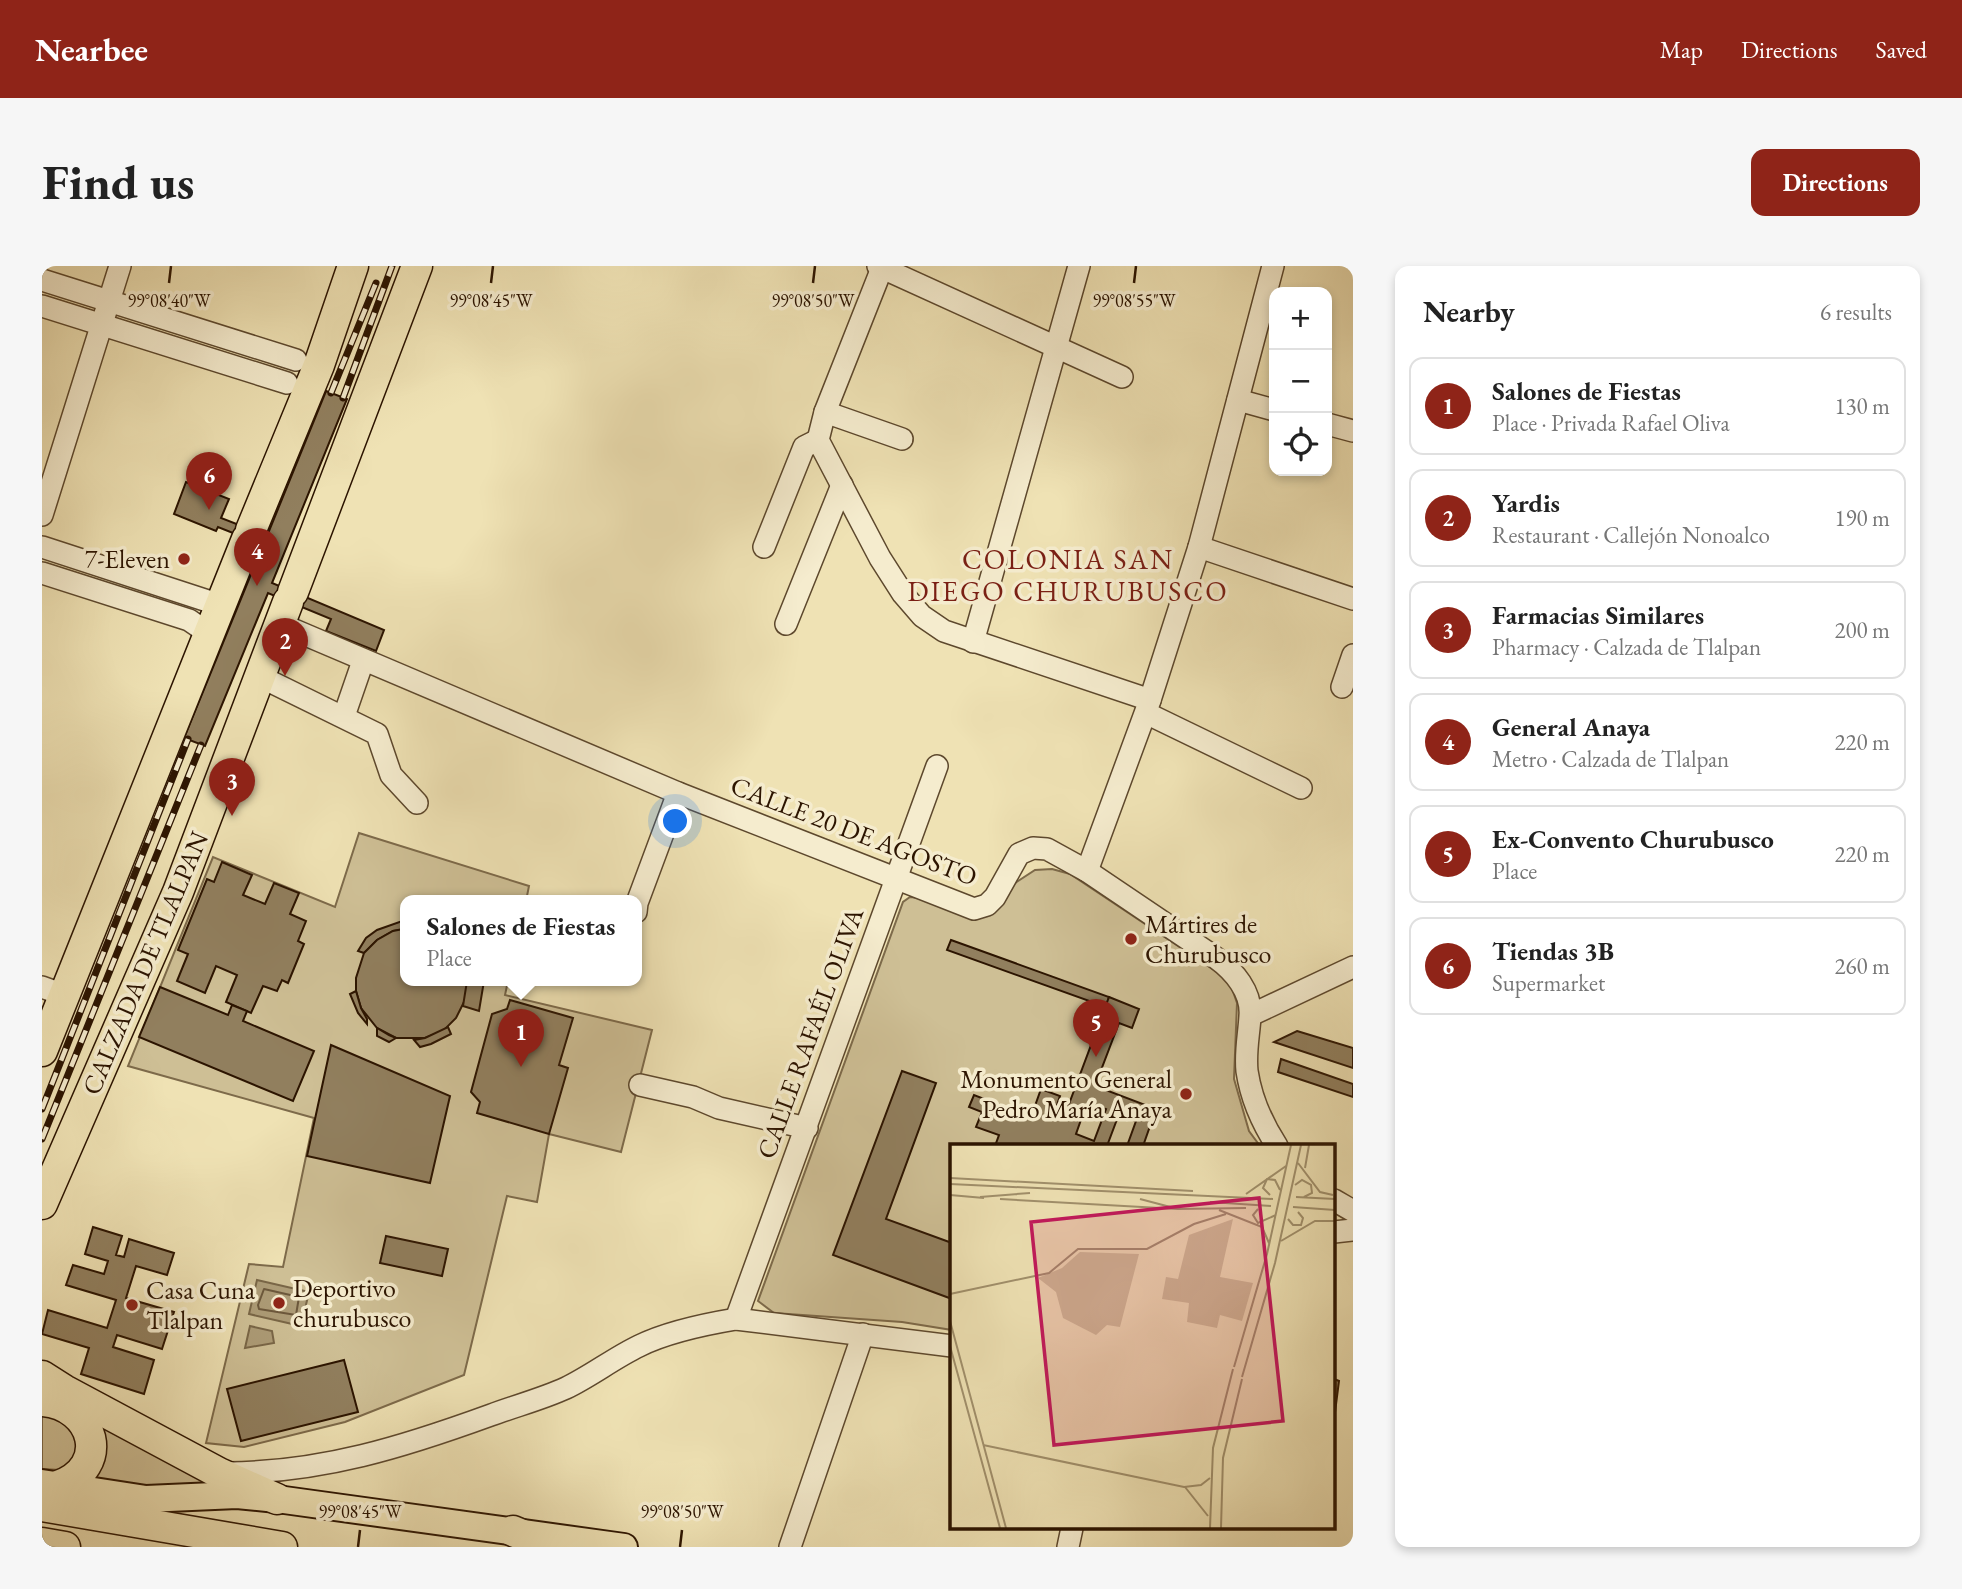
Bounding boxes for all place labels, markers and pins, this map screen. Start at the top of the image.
pin: 6 [186,452,232,510]
pin: 4 [234,528,280,586]
place label: 7-Eleven [85,542,170,576]
marker: 7-Eleven [176,551,192,567]
pin: 2 [262,618,308,676]
pin: 3 [209,758,255,816]
place label: Mártires de Churubusco [1145,907,1271,971]
marker: Mártires de Churubusco [1123,931,1139,947]
pin: 5 [1073,999,1119,1057]
pin: 1 [498,1009,544,1067]
place label: Monumento General Pedro María Anaya [960,1062,1173,1126]
marker: Monumento General Pedro María Anaya [1178,1086,1194,1102]
place label: Deportivo churubusco [293,1271,411,1335]
place label: Casa Cuna Tlalpan [146,1273,256,1337]
marker: Deportivo churubusco [271,1295,287,1311]
marker: Casa Cuna Tlalpan [124,1297,140,1313]

